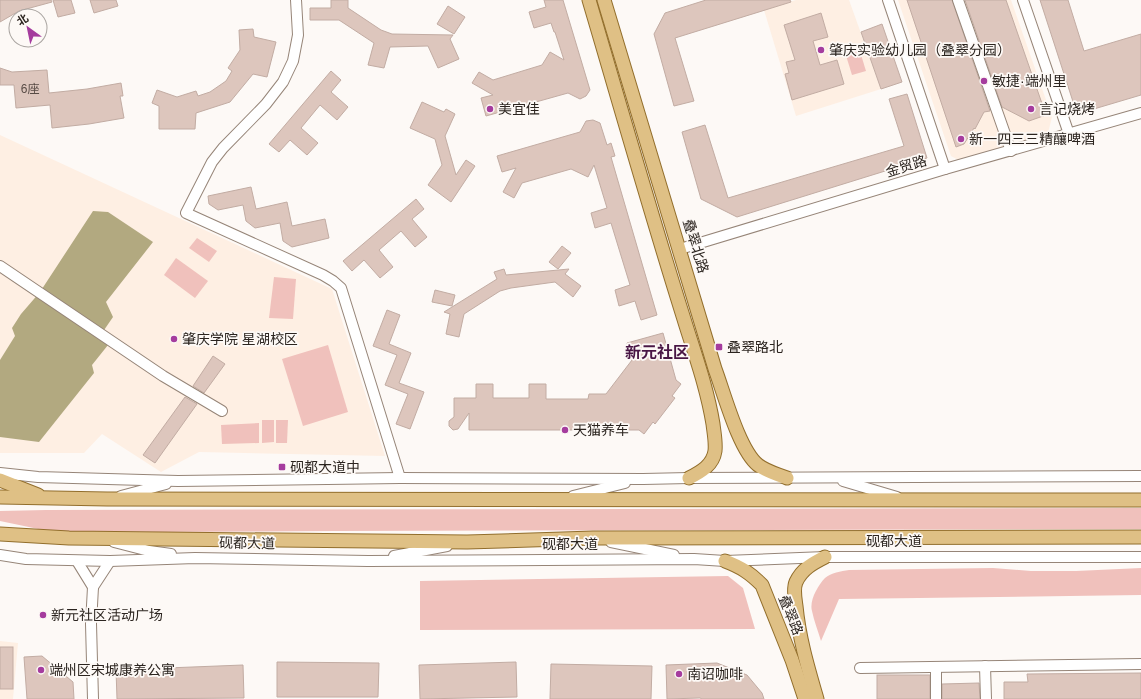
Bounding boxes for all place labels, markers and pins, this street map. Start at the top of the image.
place label: 肇庆实验幼儿园（叠翠分园） [829,42,1011,58]
marker: 肇庆实验幼儿园（叠翠分园） [816,45,826,55]
place label: 敏捷·端州里 [992,73,1067,89]
marker: 敏捷·端州里 [979,76,989,86]
place label: 美宜佳 [498,101,540,117]
place label: 言记烧烤 [1039,101,1095,117]
marker: 美宜佳 [485,104,495,114]
marker: 言记烧烤 [1026,104,1036,114]
place label: 新一四三三精釀啤酒 [969,131,1095,147]
marker: 新一四三三精釀啤酒 [956,134,966,144]
place label: 肇庆学院 星湖校区 [182,331,298,347]
marker: 肇庆学院 星湖校区 [169,334,179,344]
place label: 叠翠路北 [727,339,783,355]
marker: 叠翠路北 [714,342,724,352]
place label: 天猫养车 [573,422,629,438]
marker: 天猫养车 [560,425,570,435]
place label: 砚都大道中 [290,459,360,475]
marker: 砚都大道中 [277,462,287,472]
place label: 新元社区活动广场 [51,607,163,623]
marker: 新元社区活动广场 [38,610,48,620]
place label: 端州区宋城康养公寓 [49,662,175,678]
marker: 端州区宋城康养公寓 [36,665,46,675]
place label: 南诏咖啡 [687,666,743,682]
marker: 南诏咖啡 [674,669,684,679]

